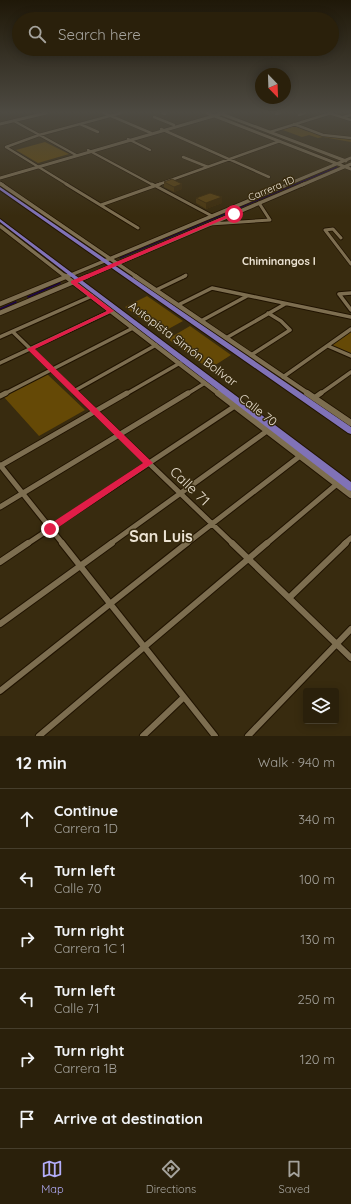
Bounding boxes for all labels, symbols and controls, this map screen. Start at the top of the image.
search box [12,12,339,56]
icon: search [26,23,48,45]
text: Search here [58,25,141,44]
north arrow [255,68,291,104]
street label: Carrera 1D [246,173,296,204]
route start [225,205,243,223]
district label: Chiminangos I [242,254,316,268]
street label: Autopista Simón Bolívar [126,298,241,390]
street label: Calle 70 [236,390,280,429]
street label: Calle 71 [166,463,214,509]
route end [41,520,59,538]
district label: San Luis [129,526,193,546]
map controls [303,688,339,724]
button: layers [303,688,339,724]
text: 12 min [16,752,67,773]
text: Walk · 940 m [258,754,335,770]
text: Continue [54,801,118,820]
icon: ahead [16,808,38,830]
text: 340 m [298,811,335,827]
text: Carrera 1D [54,820,118,836]
text: Turn left [54,861,116,880]
icon: left [16,868,38,890]
text: 100 m [299,871,335,887]
text: Calle 70 [54,880,102,896]
text: Turn right [54,921,125,940]
icon: right [16,928,38,950]
text: 130 m [300,931,335,947]
text: Carrera 1C 1 [54,940,125,956]
text: Turn left [54,981,116,1000]
icon: left [16,988,38,1010]
text: 250 m [298,991,335,1007]
text: Calle 71 [54,1000,99,1016]
text: Turn right [54,1041,125,1060]
icon: right [16,1048,38,1070]
text: 120 m [300,1051,335,1067]
text: Carrera 1B [54,1060,117,1076]
icon: arrive [16,1108,38,1130]
text: Arrive at destination [54,1109,203,1128]
tab: Map [41,1158,64,1196]
tab: Directions [146,1158,196,1196]
tab: Saved [278,1158,310,1196]

